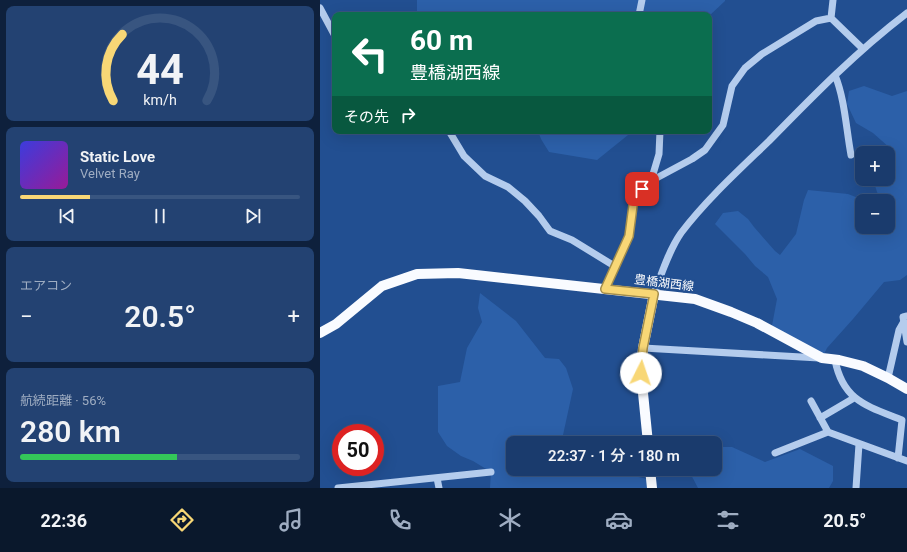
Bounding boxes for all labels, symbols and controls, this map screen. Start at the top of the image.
text: 60 m [410,24,473,57]
icon: left [344,28,396,80]
text: 44 [136,45,184,94]
text: 豊橋湖西線 [410,62,500,83]
text: km/h [143,92,177,108]
icon: right [397,104,419,126]
text: その先 [344,108,389,126]
map controls [855,146,895,234]
button: + [855,146,895,186]
text: Static Love [80,148,155,166]
text: Velvet Ray [80,166,140,181]
pin [625,172,659,206]
icon: arrive [631,178,653,200]
button: − [855,194,895,234]
icon: previous [56,205,78,227]
icon: pause [149,205,171,227]
icon: next [242,205,264,227]
street label: 豊橋湖西線 [633,272,695,294]
text: エアコン [20,278,72,293]
text: 20.5° [124,299,196,334]
text: − [20,304,33,329]
text: + [288,304,300,329]
position arrow [620,352,662,394]
text: 航続距離 · 56% [20,393,106,408]
text: 280 km [20,414,121,449]
speed limit sign: 50 [332,424,384,476]
text: 22:37 · 1 分 · 180 m [548,447,680,465]
icon: directions [168,506,196,534]
icon: music [277,506,305,534]
icon: phone [386,506,414,534]
icon: climate [496,506,524,534]
icon: car [605,506,633,534]
icon: filters [714,506,742,534]
text: 22:36 [41,510,87,531]
text: 20.5° [823,510,866,531]

